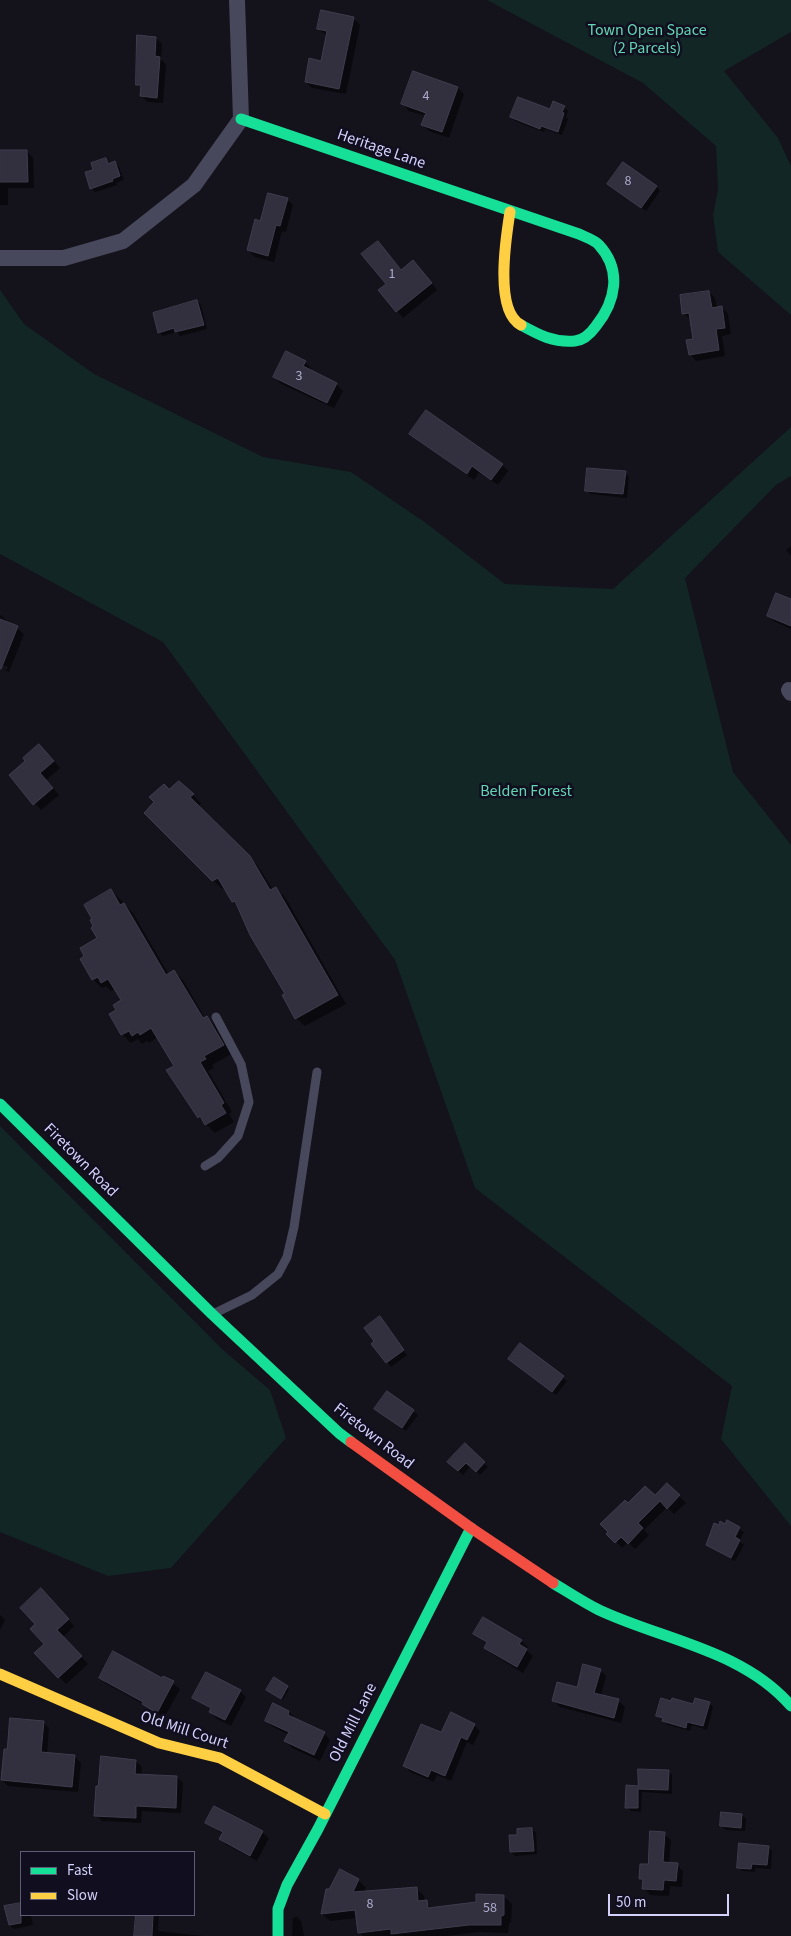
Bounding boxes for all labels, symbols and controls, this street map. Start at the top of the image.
park label: Town Open Space (2 Parcels) [587,21,707,59]
house number: 4 [423,89,429,105]
street label: Heritage Lane [334,126,428,174]
house number: 8 [625,174,631,190]
house number: 1 [389,267,395,283]
house number: 3 [296,369,302,385]
park label: Belden Forest [480,782,572,802]
street label: Firetown Road [39,1120,121,1202]
street label: Firetown Road [329,1400,417,1474]
street label: Old Mill Lane [326,1680,382,1766]
street label: Old Mill Court [138,1708,230,1754]
legend [20,1851,195,1916]
text: Fast [67,1860,93,1881]
scale bar [611,1884,732,1916]
text: Slow [67,1885,98,1906]
text: 50 m [616,1892,646,1913]
house number: 8 [367,1897,373,1913]
house number: 58 [483,1901,497,1917]

